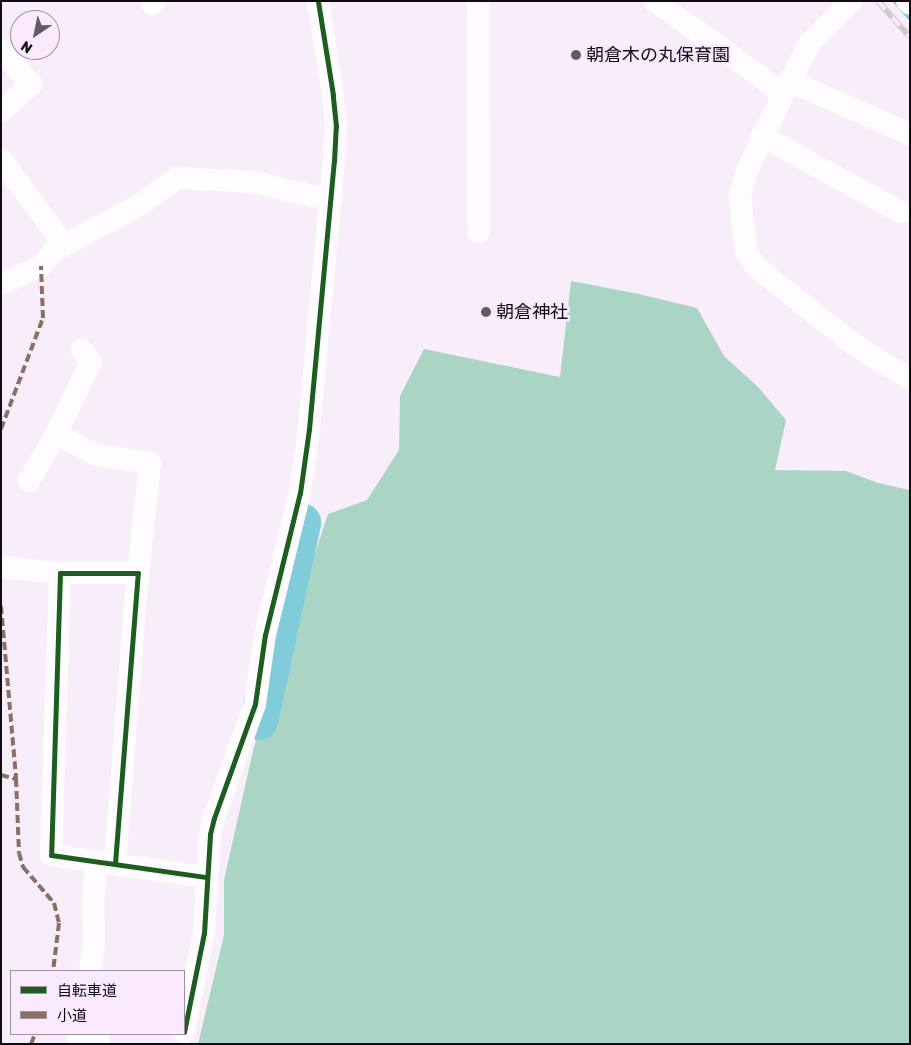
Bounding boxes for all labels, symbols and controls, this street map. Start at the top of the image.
north arrow [10,10,60,60]
text: N [18,37,36,57]
place label: 朝倉木の丸保育園 [586,44,730,66]
marker: 朝倉木の丸保育園 [570,49,582,61]
place label: 朝倉神社 [496,301,568,323]
marker: 朝倉神社 [480,306,492,318]
legend [10,970,185,1035]
text: 自転車道 [57,982,117,1000]
text: 小道 [57,1007,87,1025]

